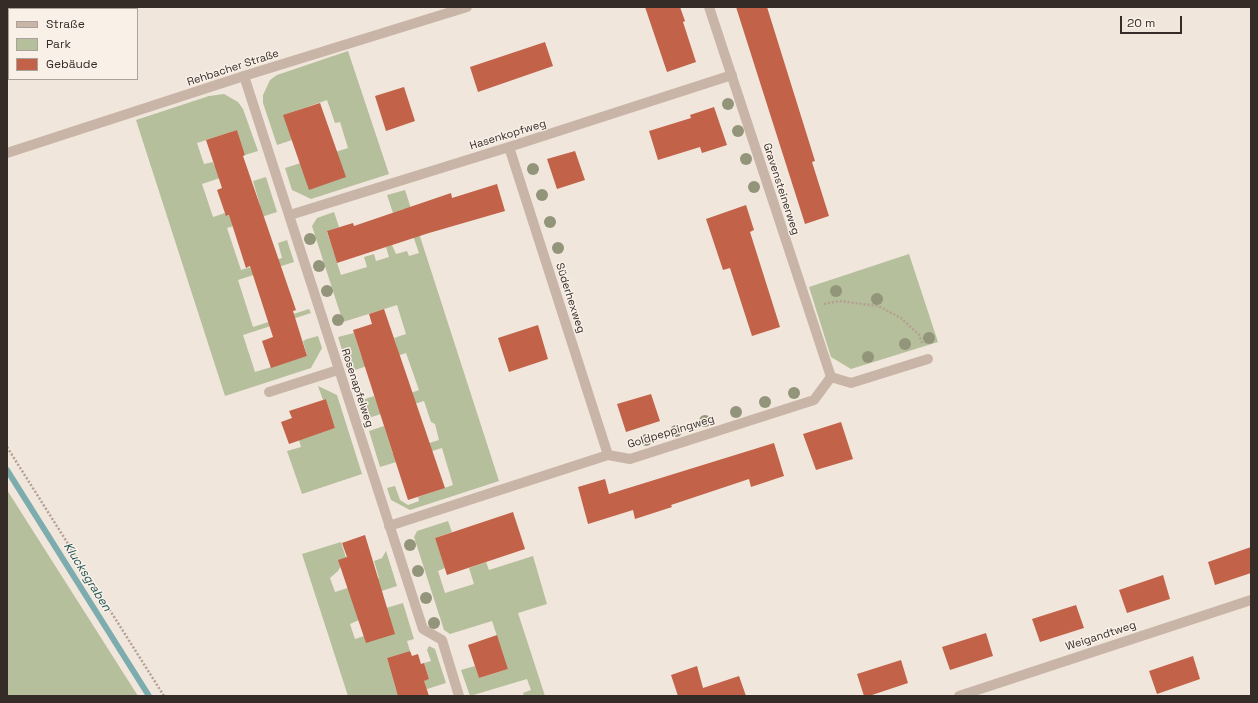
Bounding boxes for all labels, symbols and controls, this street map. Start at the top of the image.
legend [8,8,138,80]
scale bar [1122,8,1184,34]
text: 20 m [1127,15,1155,31]
text: Straße [46,16,85,32]
text: Park [46,36,71,52]
street label: Rehbacher Straße [185,47,281,89]
text: Gebäude [46,56,98,72]
street label: Hasenkopfweg [468,117,548,153]
street label: Gravensteinerweg [760,141,802,237]
street label: Süderhexweg [552,261,588,335]
street label: Rosenapfelweg [338,347,376,429]
street label: Goldpeppingweg [626,412,716,452]
water label: Klucksgraben [60,540,114,614]
street label: Weigandtweg [1064,618,1138,654]

